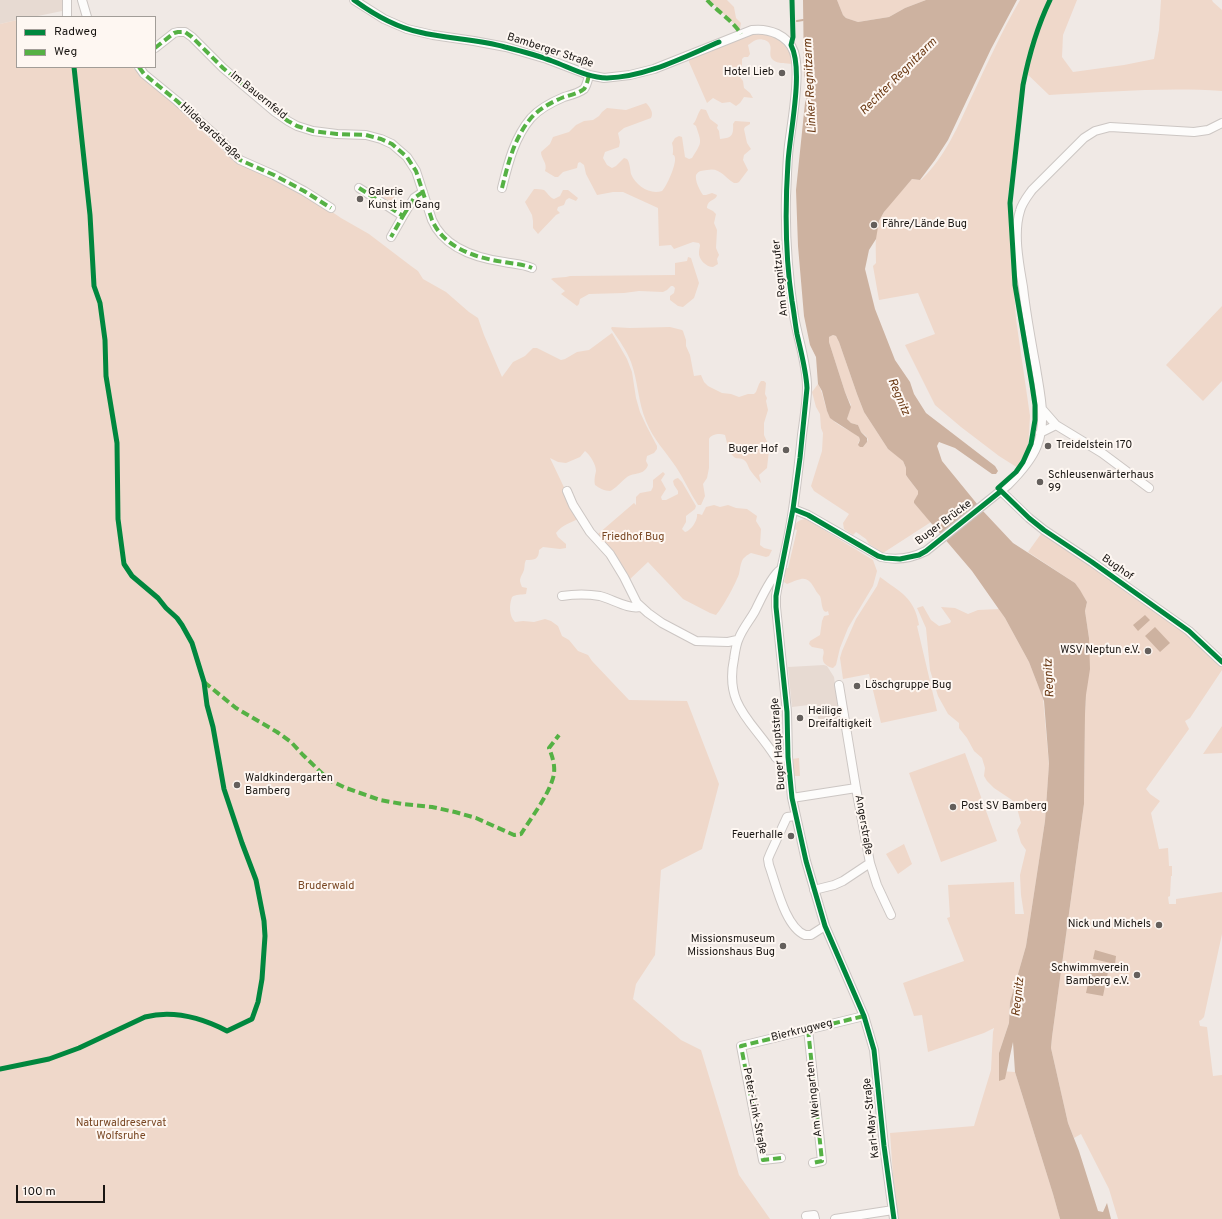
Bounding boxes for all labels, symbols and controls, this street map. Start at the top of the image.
legend [16,16,156,68]
text: Radweg [54,24,97,40]
street label: Bamberger Straße [505,31,595,71]
water label: Rechter Regnitzarm [857,35,941,119]
water label: Linker Regnitzarm [801,38,821,134]
text: Weg [54,44,77,60]
place label: Hotel Lieb [724,66,774,80]
marker: Hotel Lieb [777,68,787,78]
street label: Im Bauernfeld [227,69,289,123]
street label: Hildegardstraße [177,100,243,164]
place label: Galerie Kunst im Gang [368,186,440,212]
marker: Galerie Kunst im Gang [355,194,365,204]
place label: Fähre/Lände Bug [882,218,967,232]
marker: Fähre/Lände Bug [869,220,879,230]
street label: Am Regnitzufer [770,239,792,317]
water label: Regnitz [884,376,912,418]
place label: Treidelstein 170 [1056,439,1132,453]
marker: Treidelstein 170 [1043,441,1053,451]
place label: Buger Hof [728,443,778,457]
marker: Buger Hof [781,445,791,455]
place label: Schleusenwärterhaus 99 [1048,469,1154,495]
marker: Schleusenwärterhaus 99 [1035,477,1045,487]
street label: Buger Brücke [913,498,975,548]
park label: Friedhof Bug [602,531,664,545]
street label: Bughof [1099,552,1135,584]
place label: WSV Neptun e.V. [1060,644,1140,658]
marker: WSV Neptun e.V. [1143,646,1153,656]
water label: Regnitz [1042,658,1058,698]
place label: Löschgruppe Bug [865,679,951,693]
marker: Löschgruppe Bug [852,681,862,691]
street label: Buger Hauptstraße [769,697,789,791]
place label: Heilige Dreifaltigkeit [808,705,872,731]
marker: Heilige Dreifaltigkeit [795,713,805,723]
place label: Waldkindergarten Bamberg [245,772,333,798]
marker: Waldkindergarten Bamberg [232,780,242,790]
street label: Angerstraße [851,794,875,856]
place label: Post SV Bamberg [961,800,1047,814]
marker: Post SV Bamberg [948,802,958,812]
place label: Feuerhalle [732,829,783,843]
marker: Feuerhalle [786,831,796,841]
park label: Bruderwald [298,880,354,894]
place label: Nick und Michels [1068,918,1151,932]
marker: Nick und Michels [1154,920,1164,930]
place label: Missionsmuseum Missionshaus Bug [687,933,775,959]
marker: Missionsmuseum Missionshaus Bug [778,941,788,951]
place label: Schwimmverein Bamberg e.V. [1051,962,1129,988]
marker: Schwimmverein Bamberg e.V. [1132,970,1142,980]
water label: Regnitz [1010,977,1028,1017]
street label: Bierkrugweg [770,1017,834,1045]
street label: Am Weingarten [804,1060,826,1138]
street label: Peter-Link-Straße [739,1066,769,1156]
street label: Karl-May-Straße [861,1077,883,1159]
park label: Naturwaldreservat Wolfsruhe [76,1117,166,1143]
scale bar [18,1177,107,1203]
text: 100 m [23,1184,56,1200]

